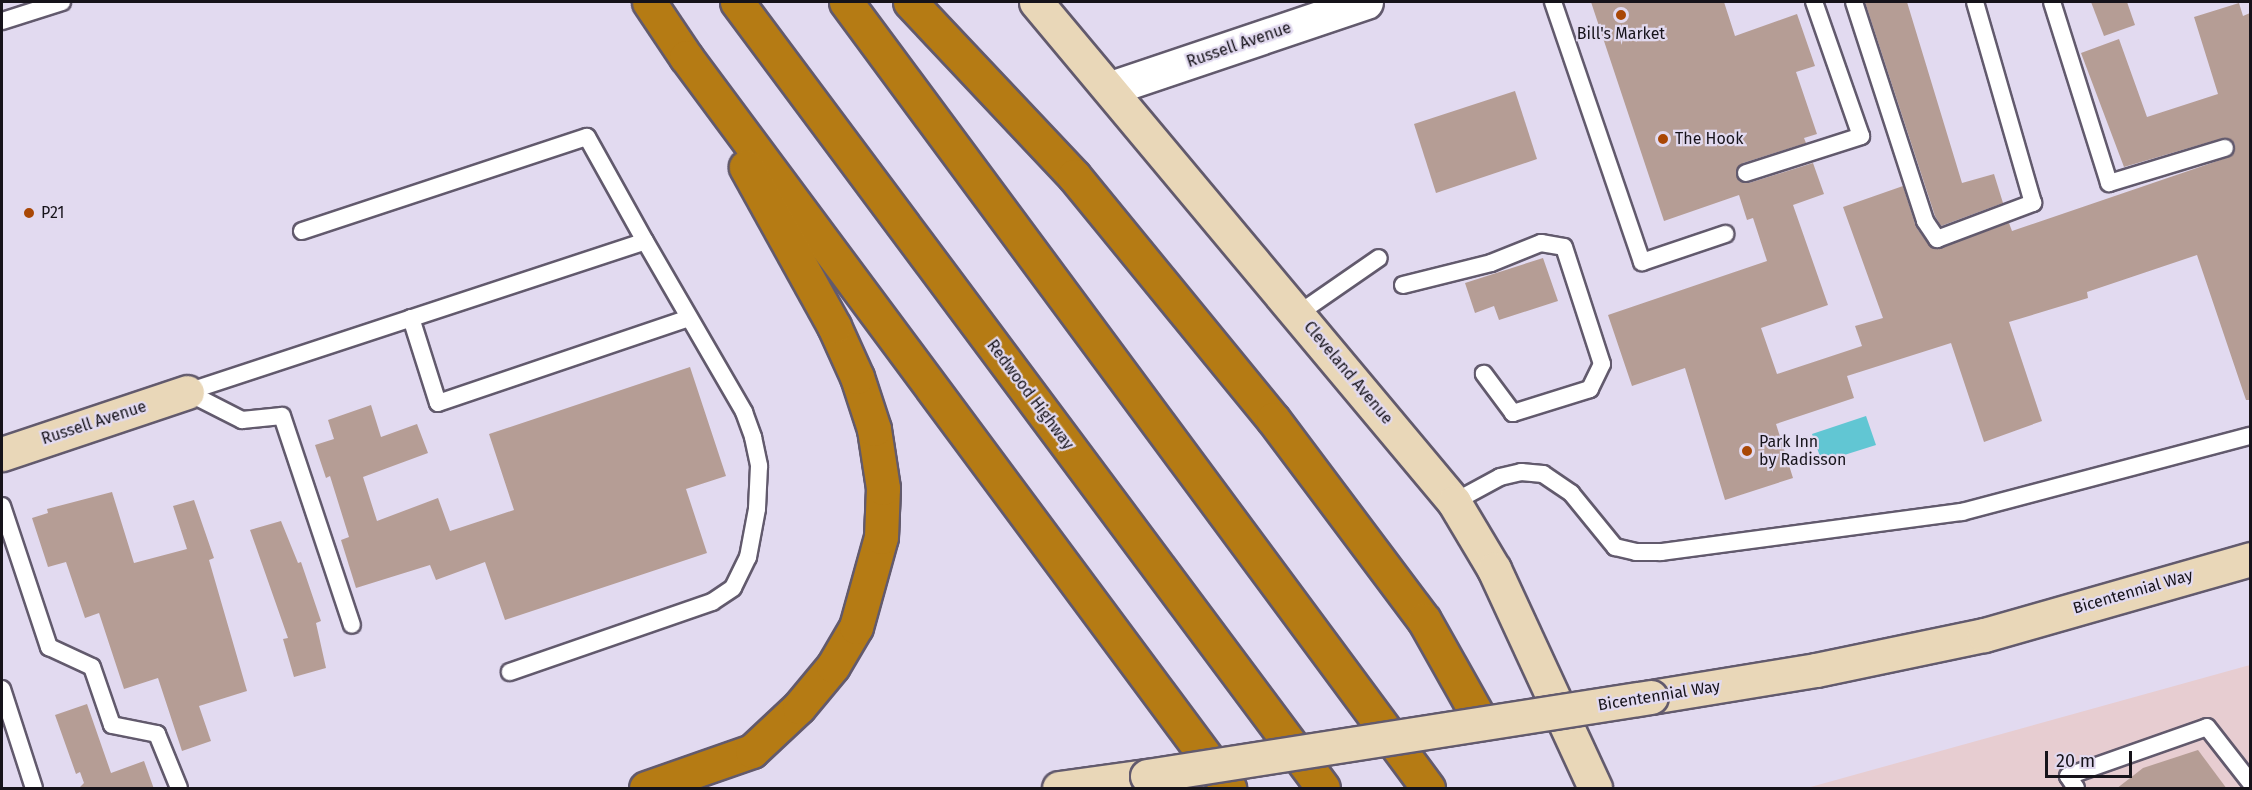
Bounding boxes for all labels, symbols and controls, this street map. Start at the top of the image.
marker: Bill's Market [1614,8,1628,22]
street label: Russell Avenue [1184,18,1294,72]
place label: Bill's Market [1577,24,1665,44]
place label: The Hook [1675,129,1743,149]
marker: The Hook [1656,132,1670,146]
place label: P21 [41,203,64,223]
marker: P21 [22,206,36,220]
street label: Cleveland Avenue [1299,318,1397,428]
street label: Redwood Highway [982,336,1078,454]
street label: Russell Avenue [39,397,149,449]
place label: Park Inn by Radisson [1759,432,1846,470]
marker: Park Inn by Radisson [1740,444,1754,458]
street label: Bicentennial Way [2071,566,2195,618]
street label: Bicentennial Way [1596,677,1722,715]
scale bar [2048,739,2135,777]
text: 20 m [2056,750,2095,772]

